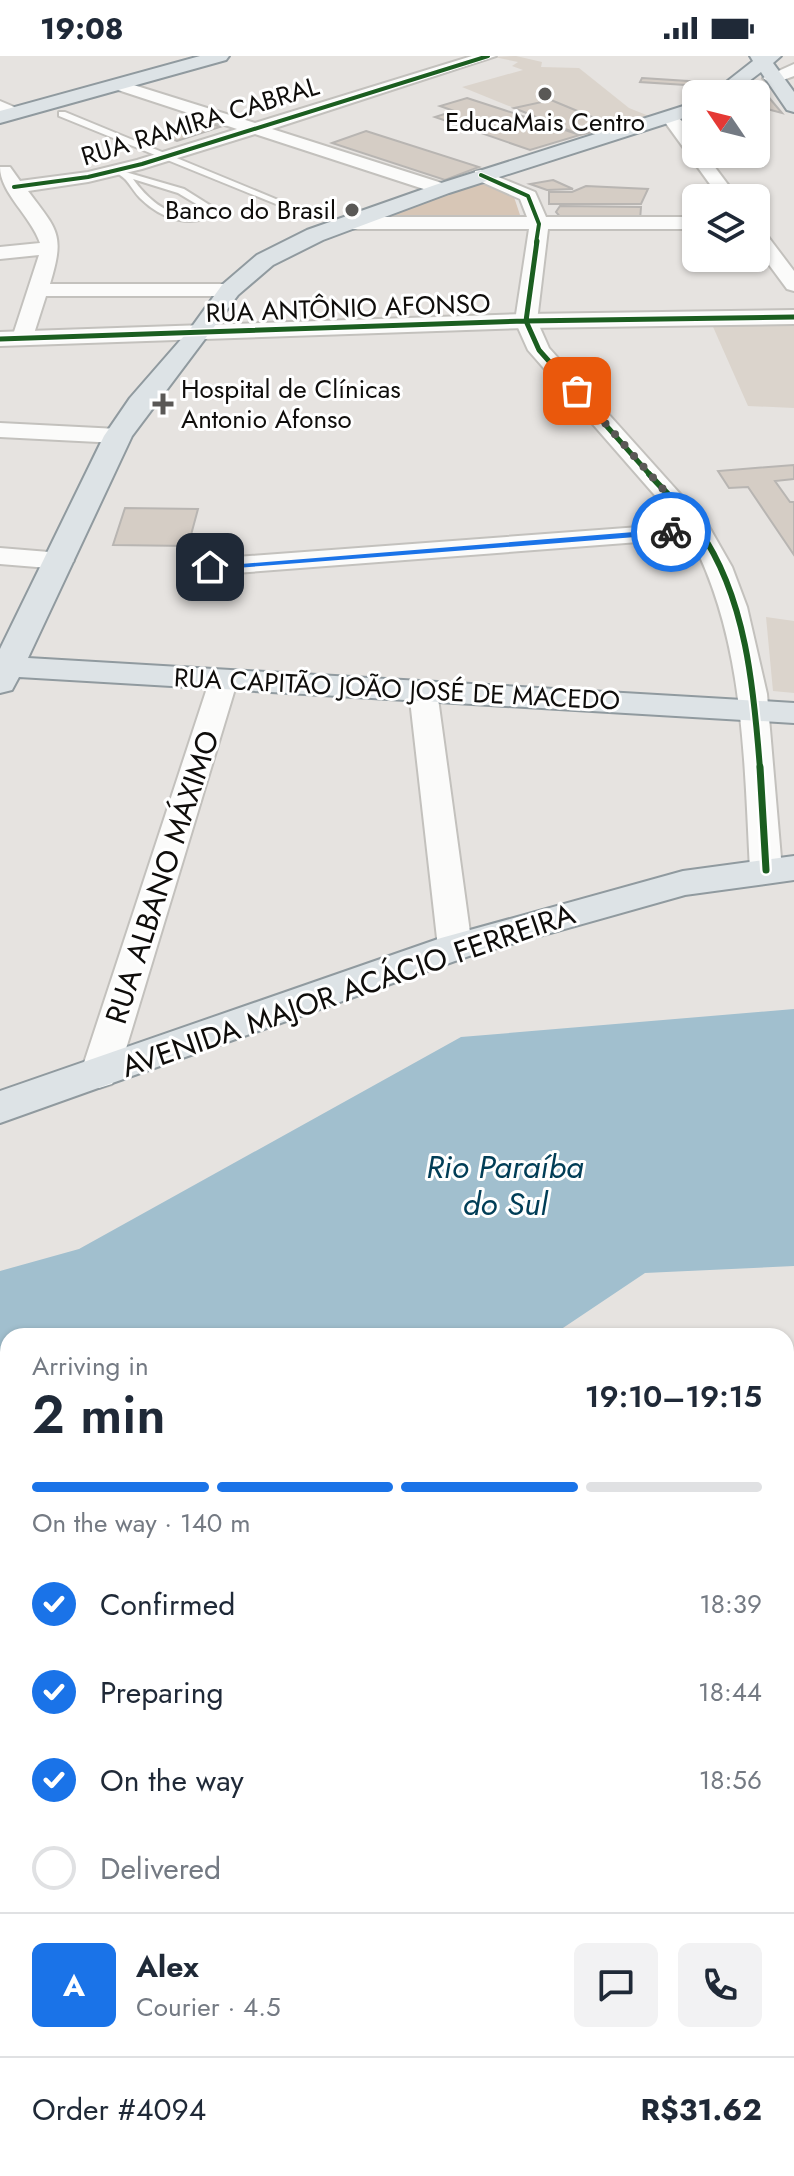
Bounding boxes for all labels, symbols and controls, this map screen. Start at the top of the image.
text: 19:08 [40,7,124,50]
street label: RUA RAMIRA CABRAL [76,67,324,175]
north arrow [682,80,770,168]
map controls [682,80,770,272]
marker: EducaMais Centro [536,85,554,103]
place label: EducaMais Centro [445,103,645,141]
button: layers [682,184,770,272]
place label: Banco do Brasil [165,191,336,229]
marker: Banco do Brasil [343,201,361,219]
street label: RUA ANTÔNIO AFONSO [205,284,491,332]
pin [543,357,611,425]
icon: bag [555,369,599,413]
place label: Hospital de Clínicas Antonio Afonso [181,370,401,438]
marker: Hospital de Clínicas Antonio Afonso [152,393,174,415]
courier [631,492,711,572]
icon: bike [649,510,693,554]
pin [176,533,244,601]
icon: home [188,545,232,589]
street label: RUA CAPITÃO JOÃO JOSÉ DE MACEDO [173,658,621,720]
street label: RUA ALBANO MÁXIMO [94,725,230,1029]
street label: AVENIDA MAJOR ACÁCIO FERREIRA [116,892,581,1088]
water label: Rio Paraíba do Sul [426,1144,584,1227]
text: Arriving in [32,1347,149,1385]
text: 19:10–19:15 [585,1375,762,1418]
text: 2 min [32,1377,165,1453]
text: On the way · 140 m [32,1504,251,1542]
icon: check [32,1582,76,1626]
text: Confirmed [100,1583,235,1626]
text: 18:39 [699,1585,762,1623]
icon: check [32,1670,76,1714]
text: Preparing [100,1671,224,1714]
text: 18:44 [698,1673,762,1711]
icon: check [32,1758,76,1802]
text: On the way [100,1759,244,1802]
text: 18:56 [699,1761,762,1799]
text: Delivered [100,1847,221,1890]
button: chat [574,1943,658,2027]
button: phone [678,1943,762,2027]
text: Alex [136,1945,199,1988]
text: A [63,1964,85,2007]
text: Courier · 4.5 [136,1988,281,2026]
text: Order #4094 [32,2088,206,2131]
text: R$31.62 [641,2088,762,2131]

